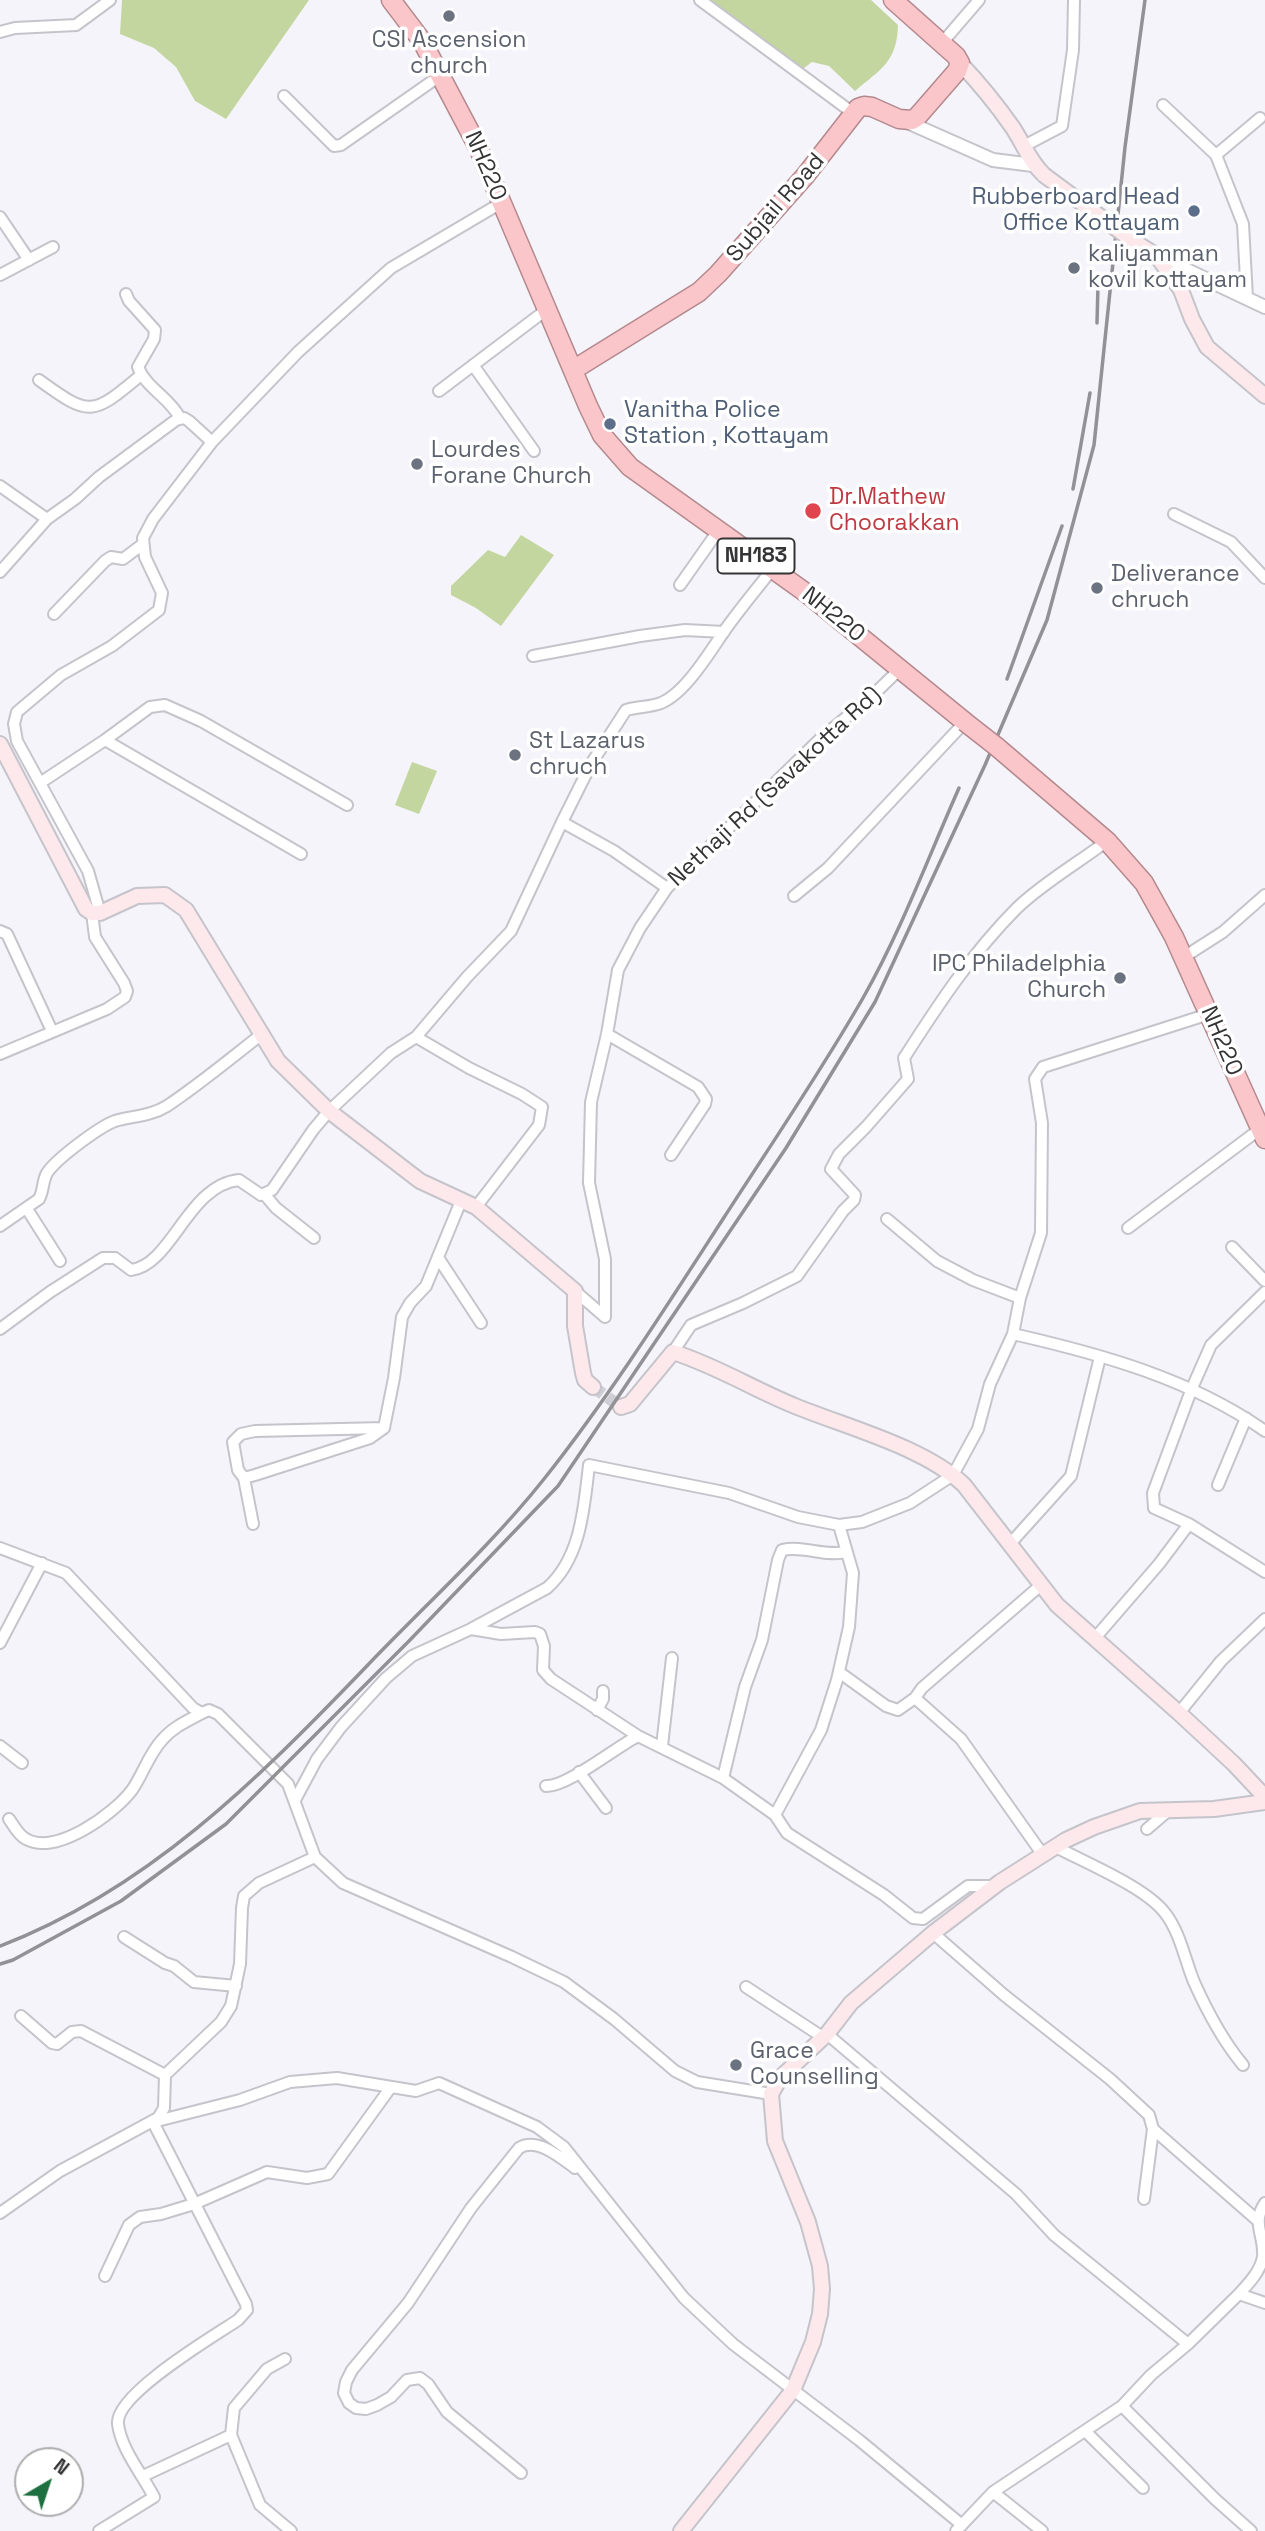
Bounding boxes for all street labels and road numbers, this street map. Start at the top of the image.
street label: NH220 [458,127,512,205]
street label: Subjail Road [721,148,831,268]
road number: NH183 [718,538,794,574]
street label: NH220 [796,581,870,649]
street label: Nethaji Rd (Savakotta Rd) [663,681,887,893]
street label: NH220 [1194,1002,1248,1080]

